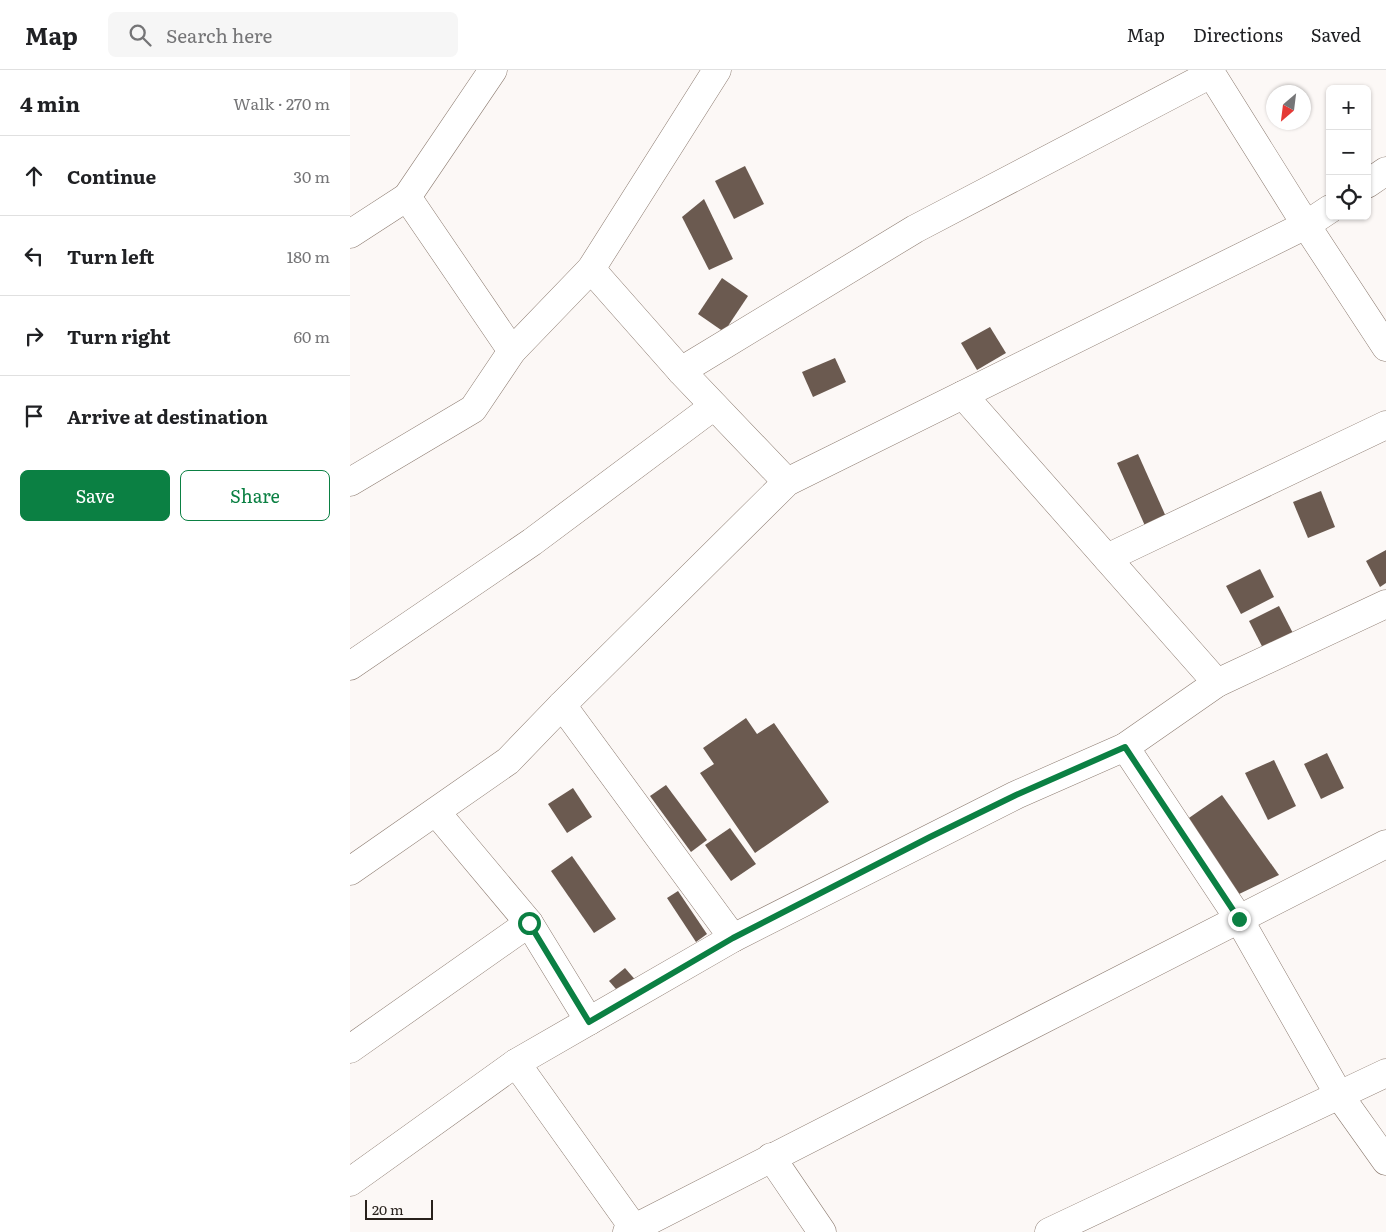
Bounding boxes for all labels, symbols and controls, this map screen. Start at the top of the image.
search box [108,12,458,57]
text: Map [25,17,78,52]
icon: search [126,21,154,49]
text: Search here [166,21,272,49]
text: Map [1127,21,1165,48]
text: Directions [1193,21,1283,48]
text: Saved [1311,21,1361,48]
north arrow [1266,85,1311,130]
map controls [1326,85,1371,220]
button: + [1326,85,1371,130]
text: 4 min [20,87,80,118]
text: Walk · 270 m [233,91,330,115]
button: − [1326,130,1371,175]
icon: ahead [20,162,48,190]
text: Continue [67,162,156,190]
text: 30 m [293,164,330,188]
button: locate [1326,175,1371,220]
icon: left [20,242,48,270]
text: Turn left [67,242,154,270]
text: 180 m [287,244,330,268]
icon: right [20,322,48,350]
text: Turn right [67,322,171,350]
text: 60 m [293,324,330,348]
icon: arrive [20,402,48,430]
text: Arrive at destination [67,402,268,430]
button: Save [20,470,170,521]
button: Share [180,470,330,521]
route end [1228,908,1251,931]
route start [518,912,541,935]
scale bar [365,1197,432,1220]
text: 20 m [372,1199,404,1219]

